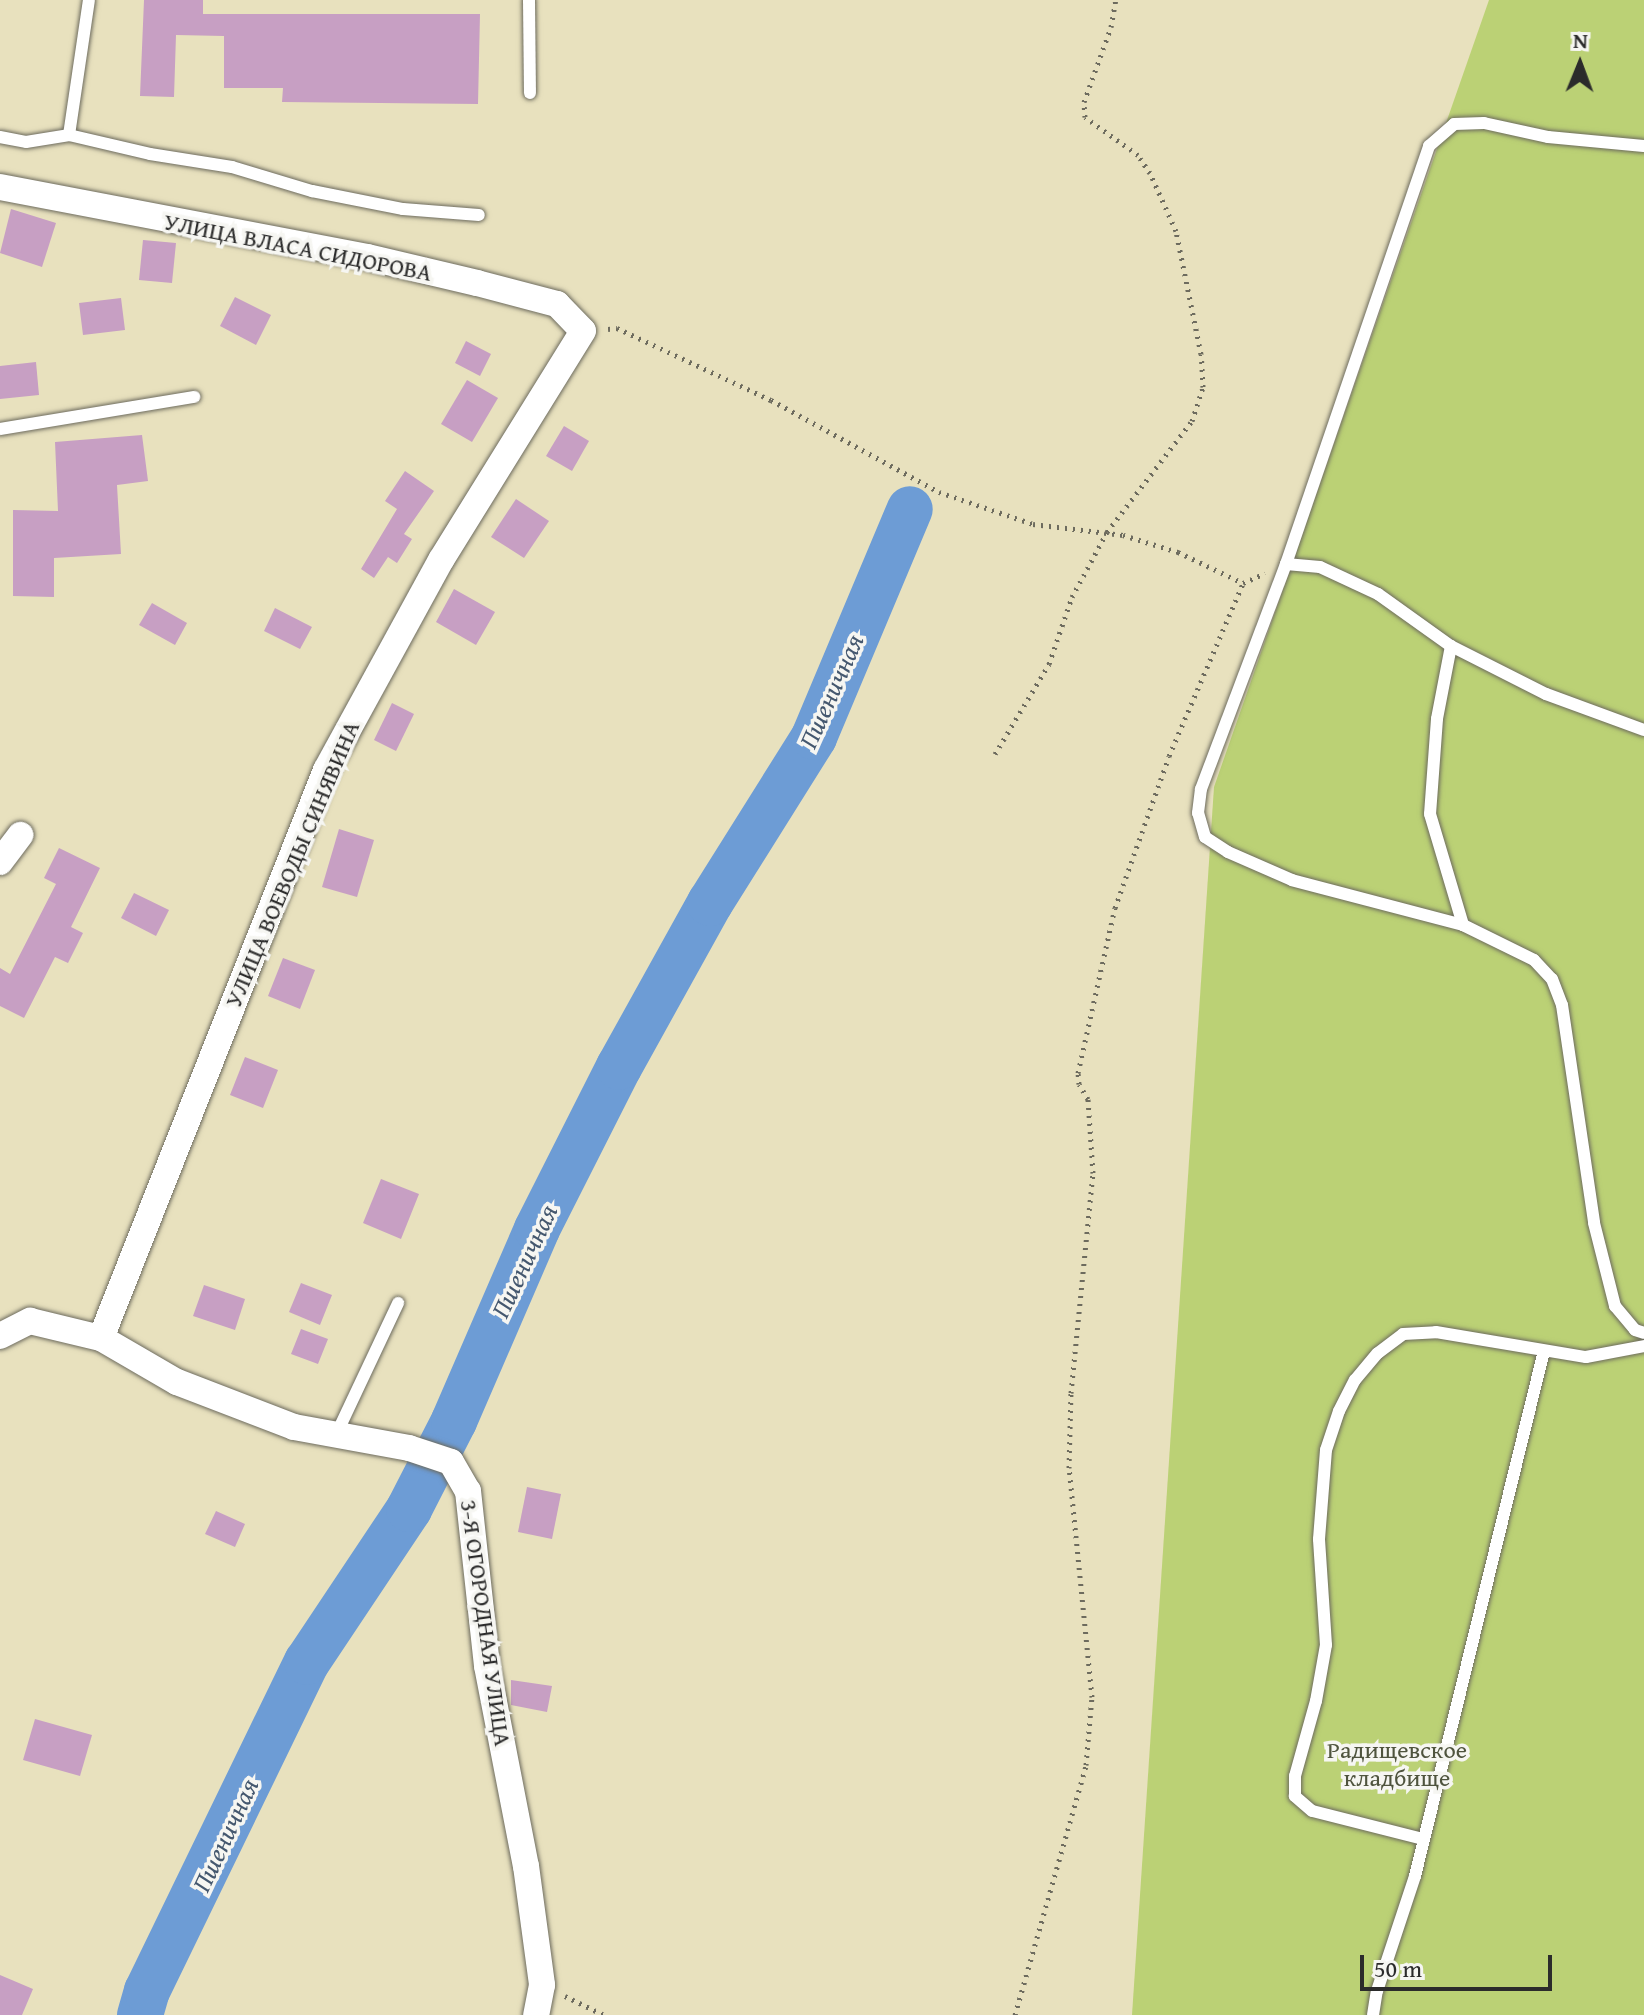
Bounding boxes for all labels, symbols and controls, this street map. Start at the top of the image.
north arrow [1540,24,1620,104]
text: N [1573,24,1588,56]
street label: УЛИЦА ВЛАСА СИДОРОВА [162,207,434,287]
water label: Пшеничная [792,629,870,753]
street label: УЛИЦА ВОЕВОДЫ СИНЯВИНА [218,716,366,1012]
water label: Пшеничная [484,1199,564,1323]
street label: 3-Я ОГОРОДНАЯ УЛИЦА [454,1498,518,1748]
park label: Радищевское кладбище [1327,1736,1467,1792]
water label: Пшеничная [185,1773,265,1897]
scale bar [1364,1939,1556,1989]
text: 50 m [1374,1951,1422,1986]

